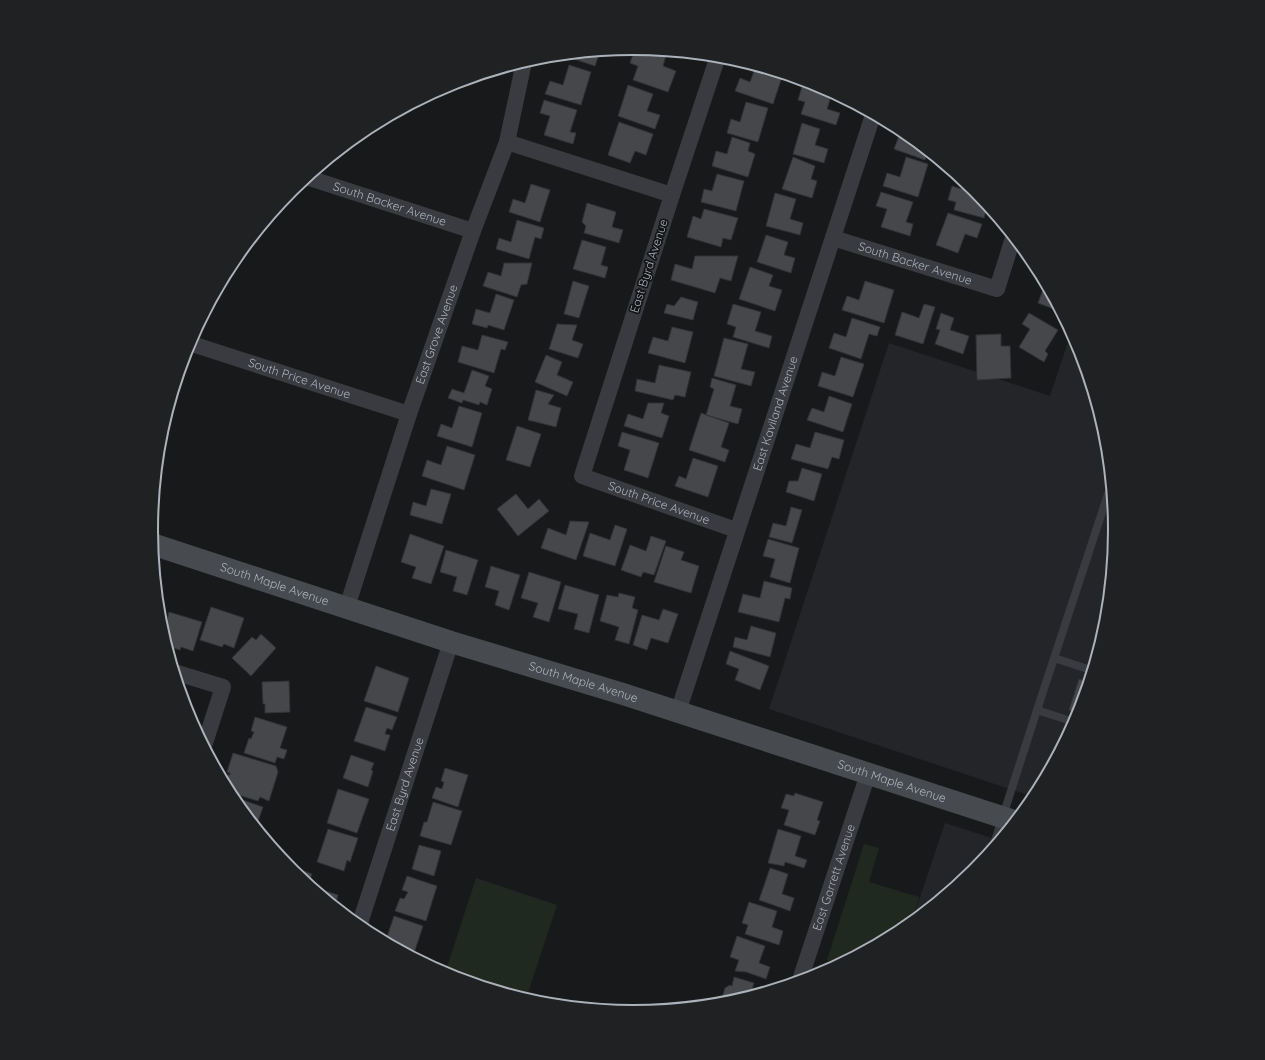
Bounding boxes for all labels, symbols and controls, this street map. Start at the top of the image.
street label: South Backer Avenue [331,178,449,229]
street label: East Byrd Avenue [626,217,671,315]
street label: South Backer Avenue [857,238,974,288]
street label: East Grove Avenue [412,282,461,386]
street label: East Kaviland Avenue [749,354,801,473]
street label: South Price Avenue [246,355,353,402]
street label: South Price Avenue [606,478,712,527]
street label: South Maple Avenue [219,559,331,609]
street label: South Maple Avenue [527,658,640,705]
street label: East Byrd Avenue [382,735,427,833]
street label: South Maple Avenue [836,756,948,806]
street label: East Garrett Avenue [809,822,858,932]

